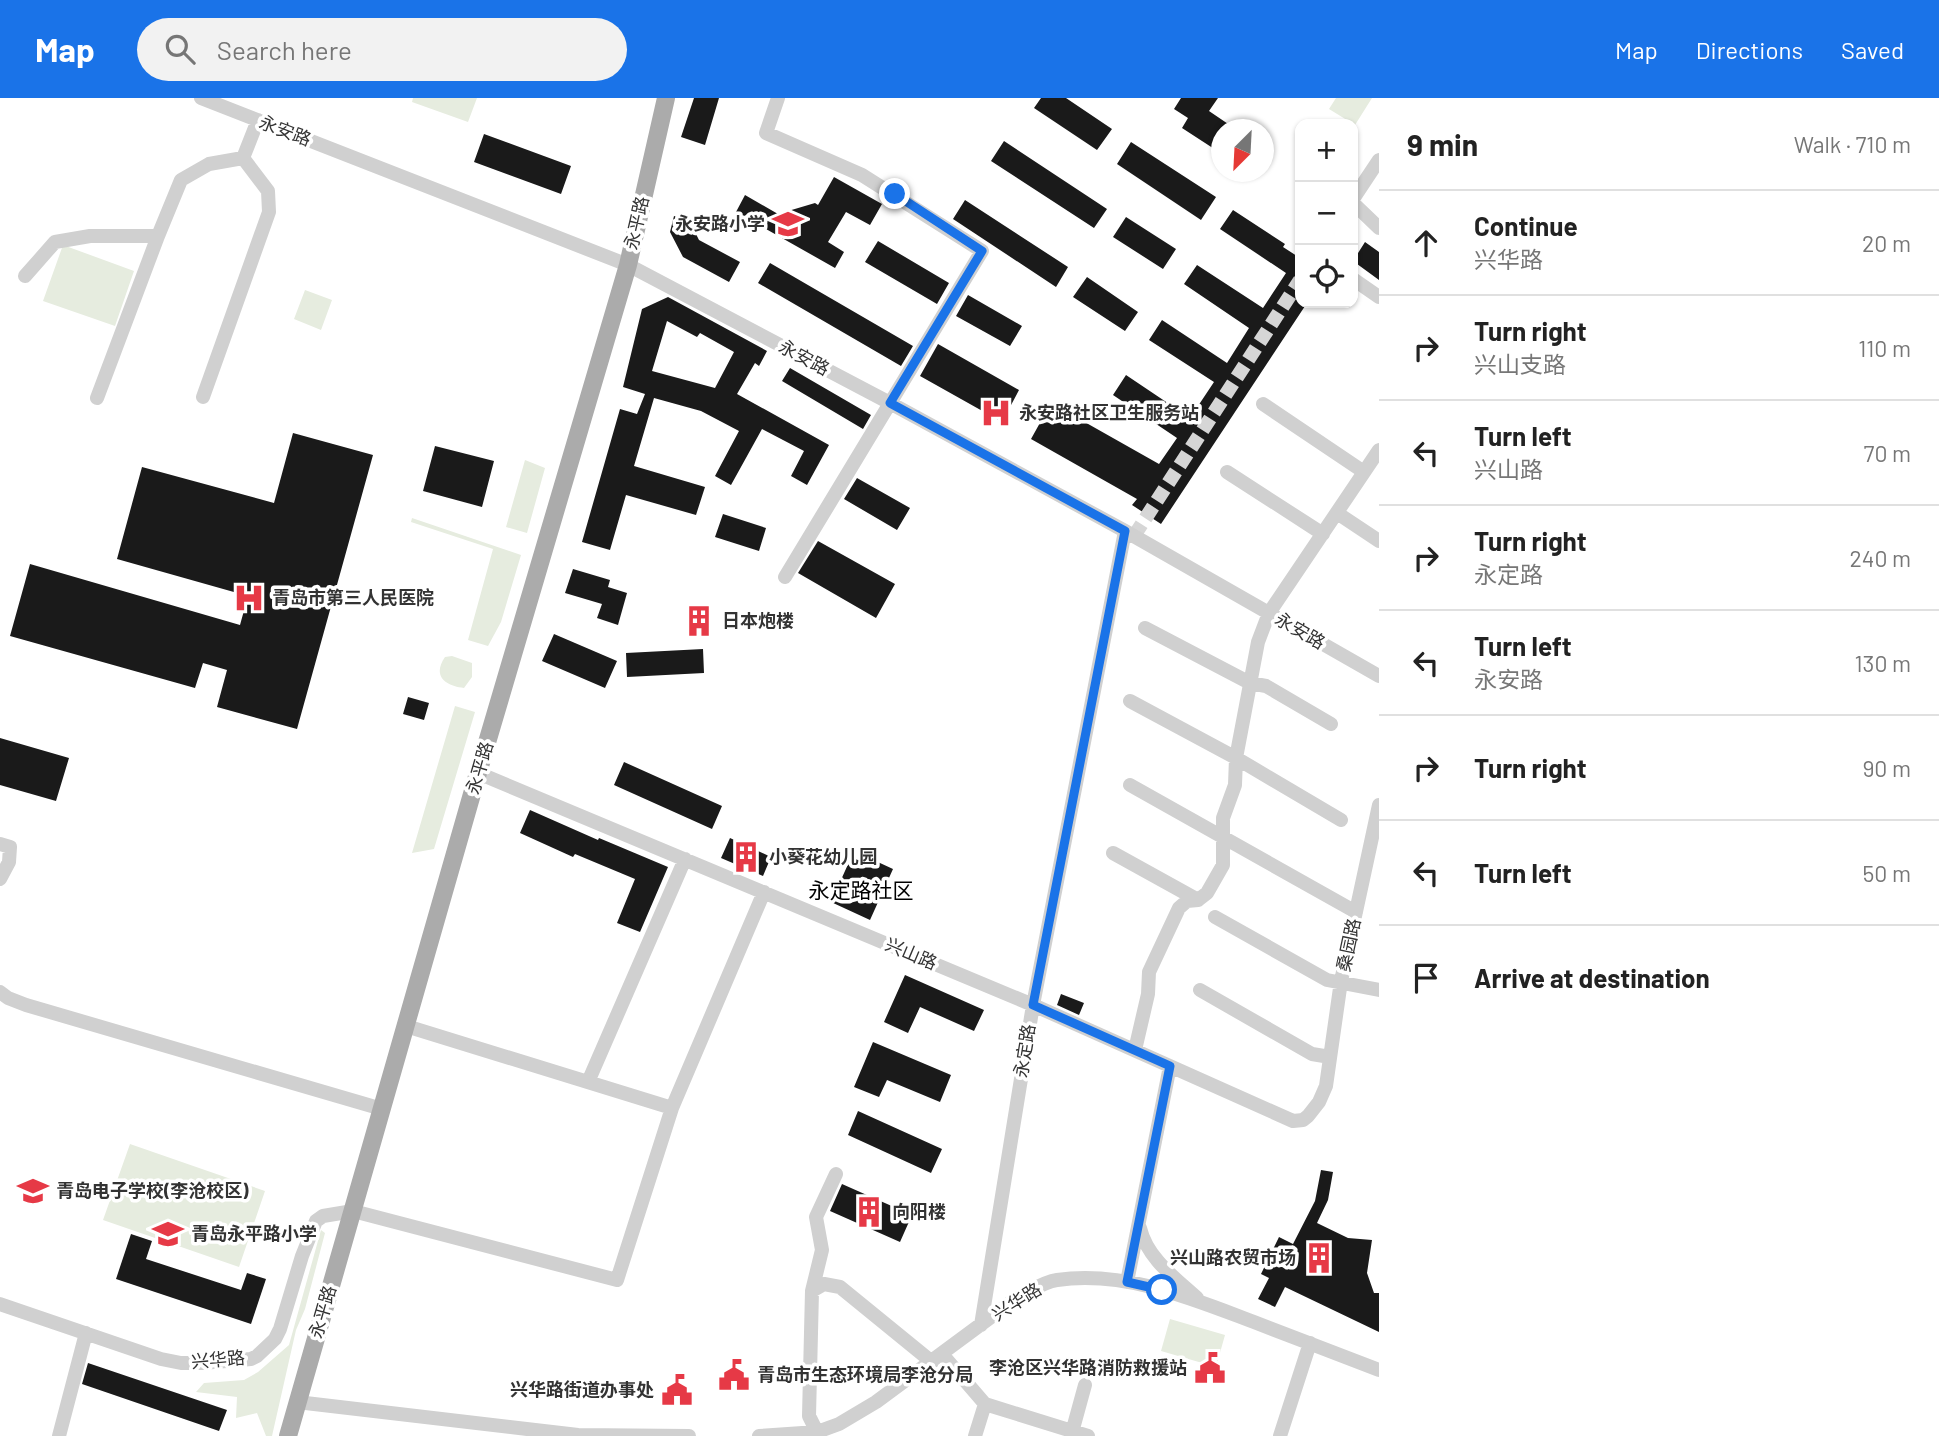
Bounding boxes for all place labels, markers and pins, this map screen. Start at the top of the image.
school or university icon: 永安路小学 [771,207,805,241]
place label: 永安路小学 [675,212,765,234]
hospital icon: 永安路社区卫生服务站 [979,396,1013,430]
place label: 永安路社区卫生服务站 [1019,401,1199,423]
hospital icon: 青岛市第三人民医院 [232,581,266,615]
place label: 青岛市第三人民医院 [272,586,434,608]
building icon: 日本炮楼 [682,604,716,638]
place label: 日本炮楼 [722,609,794,631]
building icon: 小葵花幼儿园 [729,840,763,874]
place label: 小葵花幼儿园 [769,845,877,867]
school or university icon: 青岛电子学校(李沧校区) [16,1174,50,1208]
place label: 青岛电子学校(李沧校区) [56,1179,249,1201]
building icon: 向阳楼 [852,1195,886,1229]
place label: 向阳楼 [892,1200,946,1222]
school or university icon: 青岛永平路小学 [151,1217,185,1251]
place label: 青岛永平路小学 [191,1222,317,1244]
building icon: 兴山路农贸市场 [1302,1241,1336,1275]
place label: 兴山路农贸市场 [1170,1246,1296,1268]
public building icon: 李沧区兴华路消防救援站 [1193,1351,1227,1385]
place label: 李沧区兴华路消防救援站 [989,1356,1187,1378]
public building icon: 青岛市生态环境局李沧分局 [717,1358,751,1392]
place label: 青岛市生态环境局李沧分局 [757,1363,973,1385]
public building icon: 兴华路街道办事处 [660,1373,694,1407]
place label: 兴华路街道办事处 [510,1378,654,1400]

